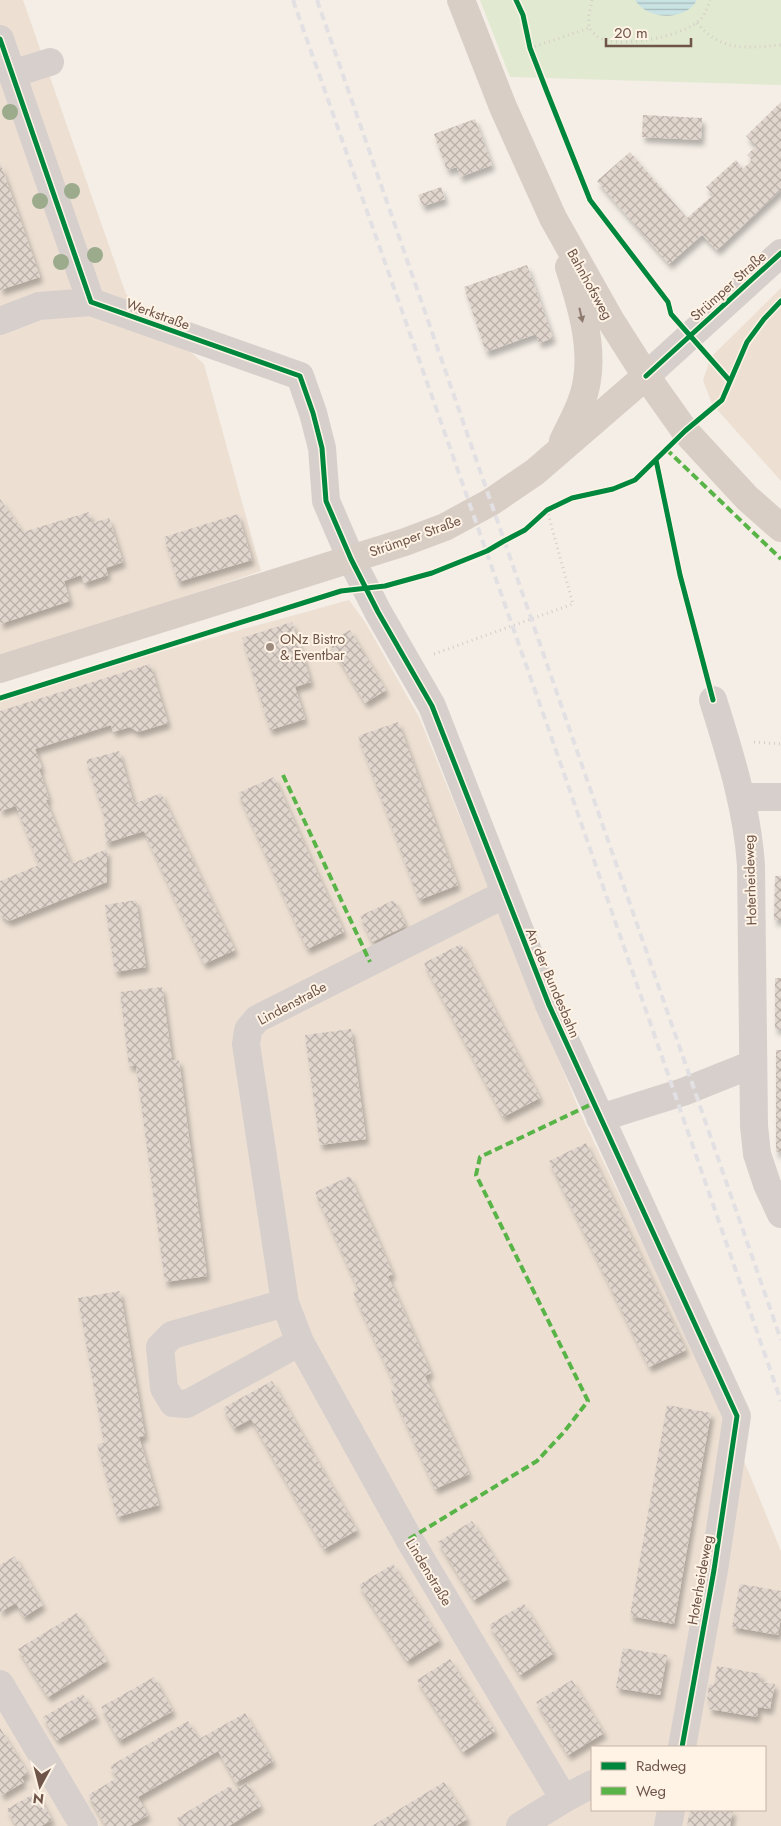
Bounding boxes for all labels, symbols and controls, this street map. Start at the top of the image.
scale bar [606,15,691,47]
text: 20 m [614,22,648,44]
street label: Bahnhofsweg [562,245,618,323]
street label: Strümper Straße [686,246,770,326]
street label: Werkstraße [123,293,193,335]
one-way arrow [577,307,585,322]
street label: Strümper Straße [366,510,464,562]
place label: ONz Bistro & Eventbar [280,629,346,665]
marker: ONz Bistro & Eventbar [264,641,276,653]
street label: Hoterheideweg [738,834,762,926]
street label: An der Bundesbahn [521,925,585,1041]
street label: Lindenstraße [254,976,330,1030]
street label: Lindenstraße [401,1534,457,1610]
street label: Hoterheideweg [682,1534,718,1626]
legend [591,1746,766,1811]
text: Radweg [636,1755,686,1777]
north arrow [15,1761,65,1811]
text: Weg [636,1780,666,1802]
text: N [32,1788,45,1810]

